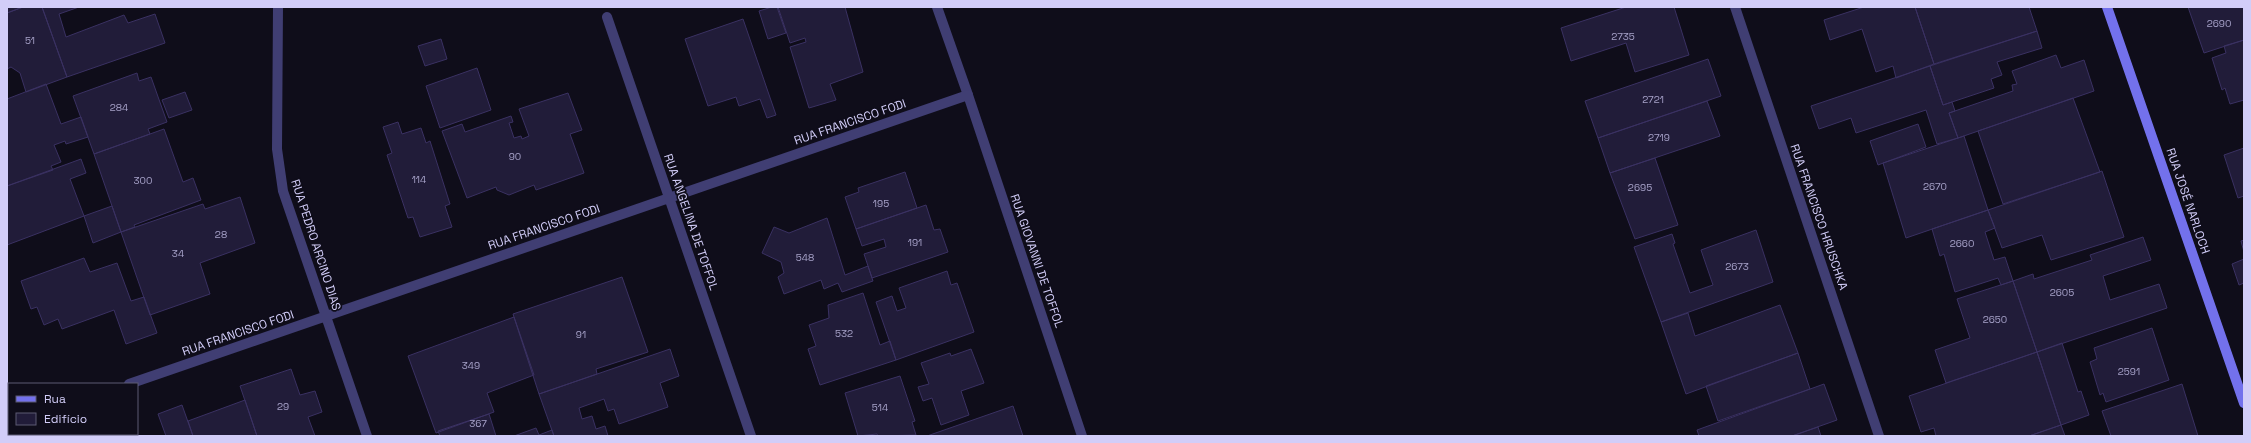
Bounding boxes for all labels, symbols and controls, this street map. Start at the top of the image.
house number: 2690 [2207,17,2231,30]
house number: 2735 [1611,30,1635,43]
house number: 51 [25,34,35,47]
house number: 2721 [1642,93,1664,106]
street label: RUA FRANCISCO FODI [792,95,908,149]
house number: 284 [110,101,128,114]
house number: 2719 [1648,131,1670,144]
street label: RUA FRANCISCO HRUSCHKA [1786,142,1852,293]
street label: RUA JOSÉ NARLOCH [2162,146,2214,256]
house number: 90 [509,150,521,163]
street label: RUA ANGELINA DE TOFFOL [660,152,722,293]
house number: 114 [412,173,426,186]
house number: 300 [134,174,152,187]
street label: RUA PEDRO ARCINO DIAS [287,177,345,313]
house number: 2670 [1923,180,1947,193]
house number: 2695 [1628,181,1652,194]
street label: RUA GIOVANNI DE TOFFOL [1007,192,1068,330]
house number: 195 [873,197,889,210]
street label: RUA FRANCISCO FODI [486,200,602,254]
house number: 28 [215,228,227,241]
house number: 191 [908,236,922,249]
house number: 2660 [1950,237,1974,250]
house number: 34 [172,247,184,260]
house number: 548 [796,251,814,264]
house number: 2673 [1725,260,1749,273]
house number: 2605 [2050,286,2074,299]
street label: RUA FRANCISCO FODI [180,306,296,360]
house number: 2650 [1983,313,2007,326]
house number: 532 [835,327,853,340]
house number: 91 [576,328,586,341]
house number: 349 [462,359,480,372]
house number: 2591 [2118,365,2140,378]
legend [8,383,138,435]
text: Rua [44,391,66,407]
house number: 29 [277,400,289,413]
house number: 514 [872,401,888,414]
text: Edifício [44,411,87,427]
house number: 367 [469,417,487,430]

